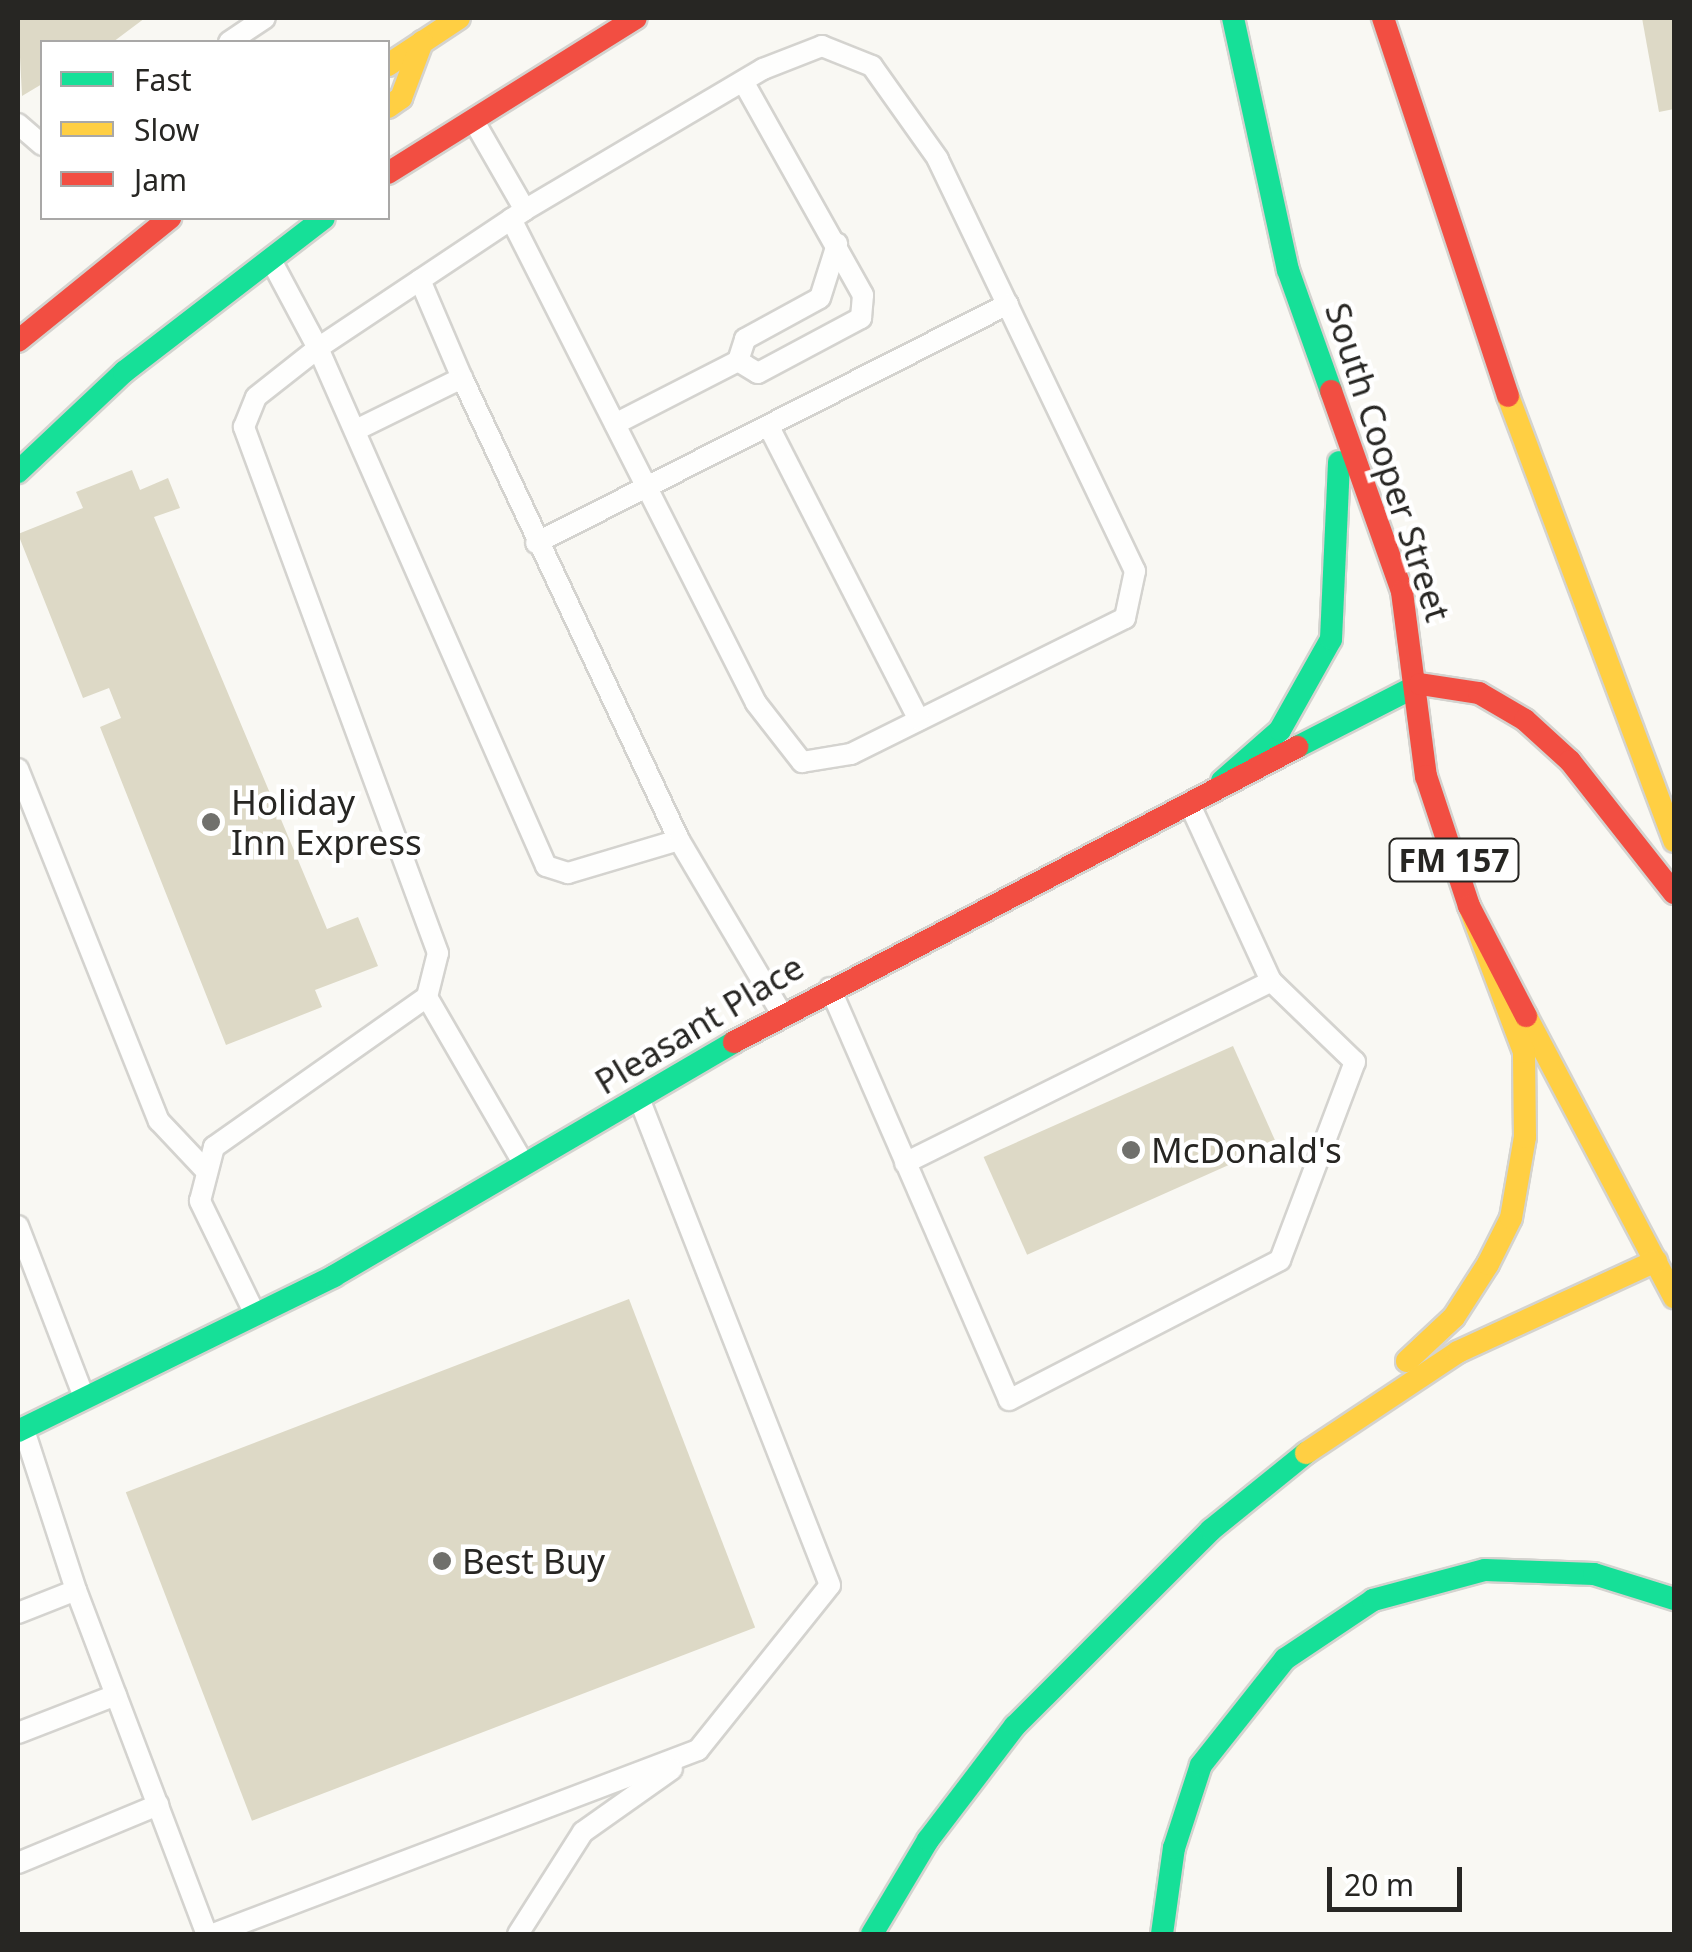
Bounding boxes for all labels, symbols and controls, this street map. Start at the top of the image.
legend [40,40,390,220]
text: Fast [134,59,192,100]
text: Slow [134,109,199,150]
text: Jam [134,159,187,200]
street label: South Cooper Street [1317,297,1459,627]
place label: Holiday Inn Express [231,781,422,863]
marker: Holiday Inn Express [200,811,222,833]
road number: FM 157 [1386,833,1522,887]
street label: Pleasant Place [587,945,811,1103]
place label: McDonald's [1151,1129,1342,1171]
marker: McDonald's [1120,1139,1142,1161]
place label: Best Buy [462,1540,605,1582]
marker: Best Buy [431,1550,453,1572]
scale bar [1332,1847,1467,1909]
text: 20 m [1344,1864,1414,1905]

